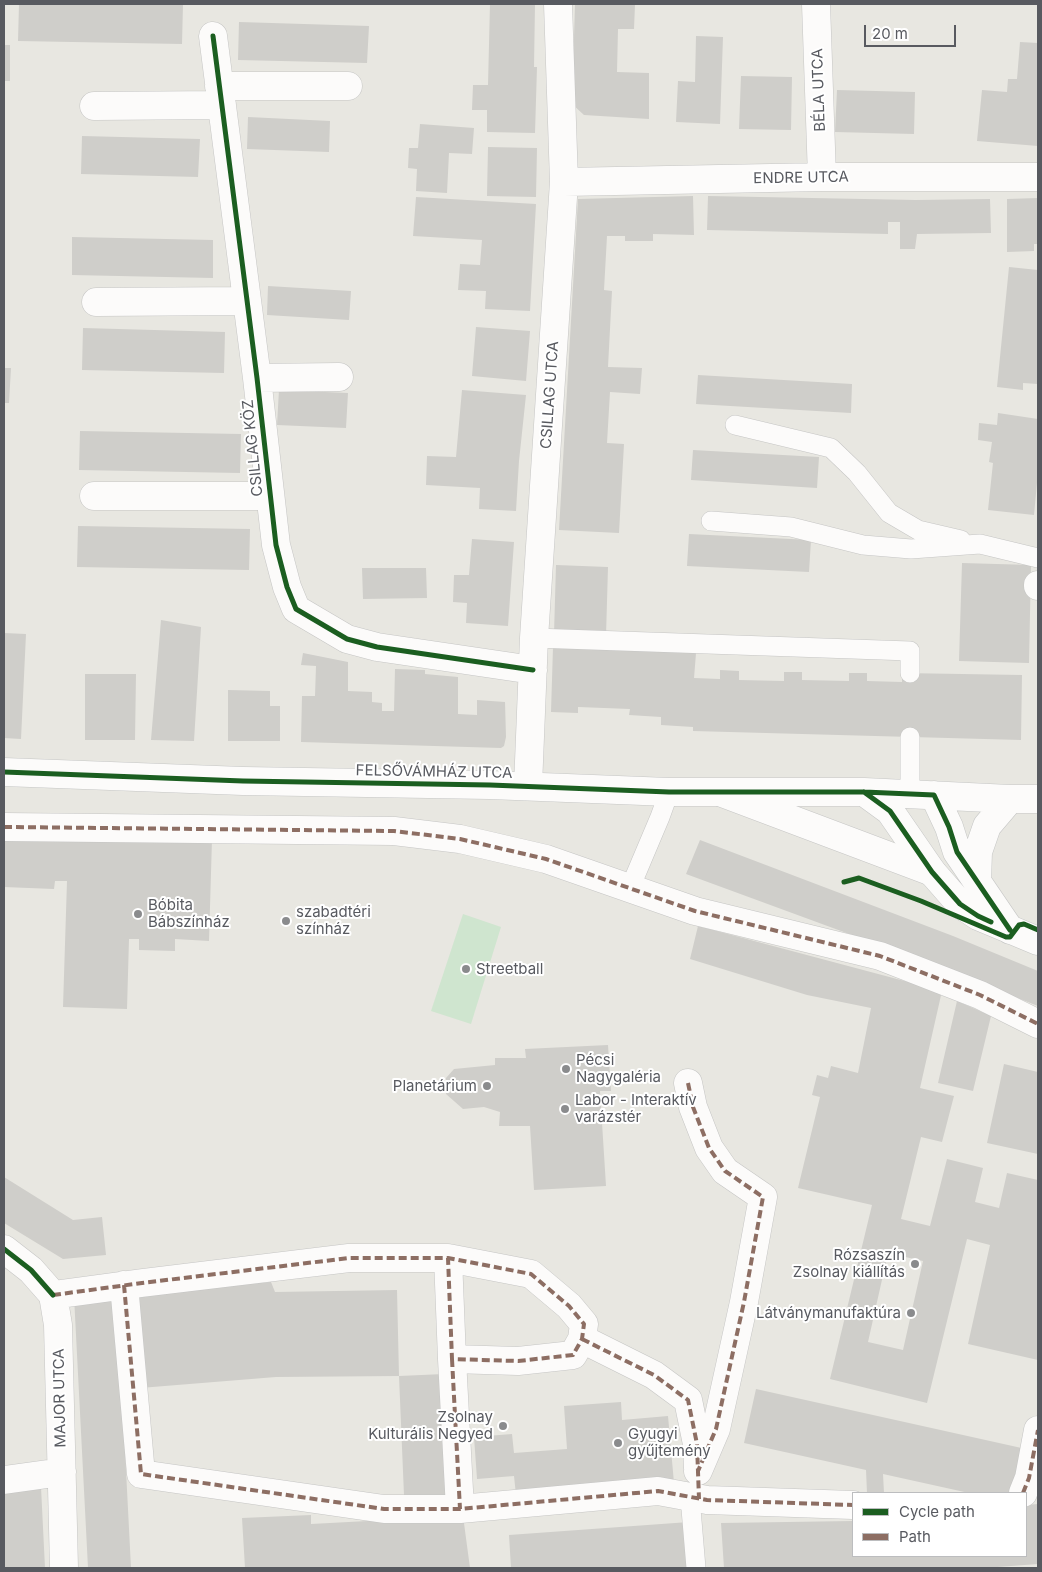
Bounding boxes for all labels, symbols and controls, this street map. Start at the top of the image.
scale bar [867,15,960,47]
text: 20 m [872,24,908,43]
street label: BÉLA UTCA [809,48,829,132]
street label: ENDRE UTCA [753,168,849,188]
street label: CSILLAG UTCA [537,340,563,450]
street label: CSILLAG KÖZ [239,399,267,497]
street label: FELSŐVÁMHÁZ UTCA [355,762,513,782]
place label: Bóbita Bábszínház [148,896,230,931]
place label: szabadtéri színház [296,903,371,938]
marker: Bóbita Bábszínház [132,908,144,920]
marker: szabadtéri színház [280,915,292,927]
place label: Streetball [476,960,543,978]
marker: Streetball [460,963,472,975]
place label: Pécsi Nagygaléria [576,1051,661,1086]
marker: Pécsi Nagygaléria [560,1063,572,1075]
place label: Planetárium [393,1077,477,1095]
marker: Planetárium [481,1080,493,1092]
place label: Labor - Interaktív varázstér [575,1091,697,1126]
marker: Labor - Interaktív varázstér [559,1103,571,1115]
place label: Rózsaszín Zsolnay kiállítás [793,1246,905,1281]
marker: Rózsaszín Zsolnay kiállítás [909,1258,921,1270]
place label: Látványmanufaktúra [756,1304,901,1322]
marker: Látványmanufaktúra [905,1307,917,1319]
street label: MAJOR UTCA [50,1348,70,1448]
place label: Zsolnay Kulturális Negyed [368,1408,493,1443]
marker: Zsolnay Kulturális Negyed [497,1420,509,1432]
place label: Gyugyi gyűjtemény [628,1425,711,1460]
marker: Gyugyi gyűjtemény [612,1437,624,1449]
legend [852,1492,1027,1557]
text: Cycle path [899,1502,975,1521]
text: Path [899,1527,931,1546]

